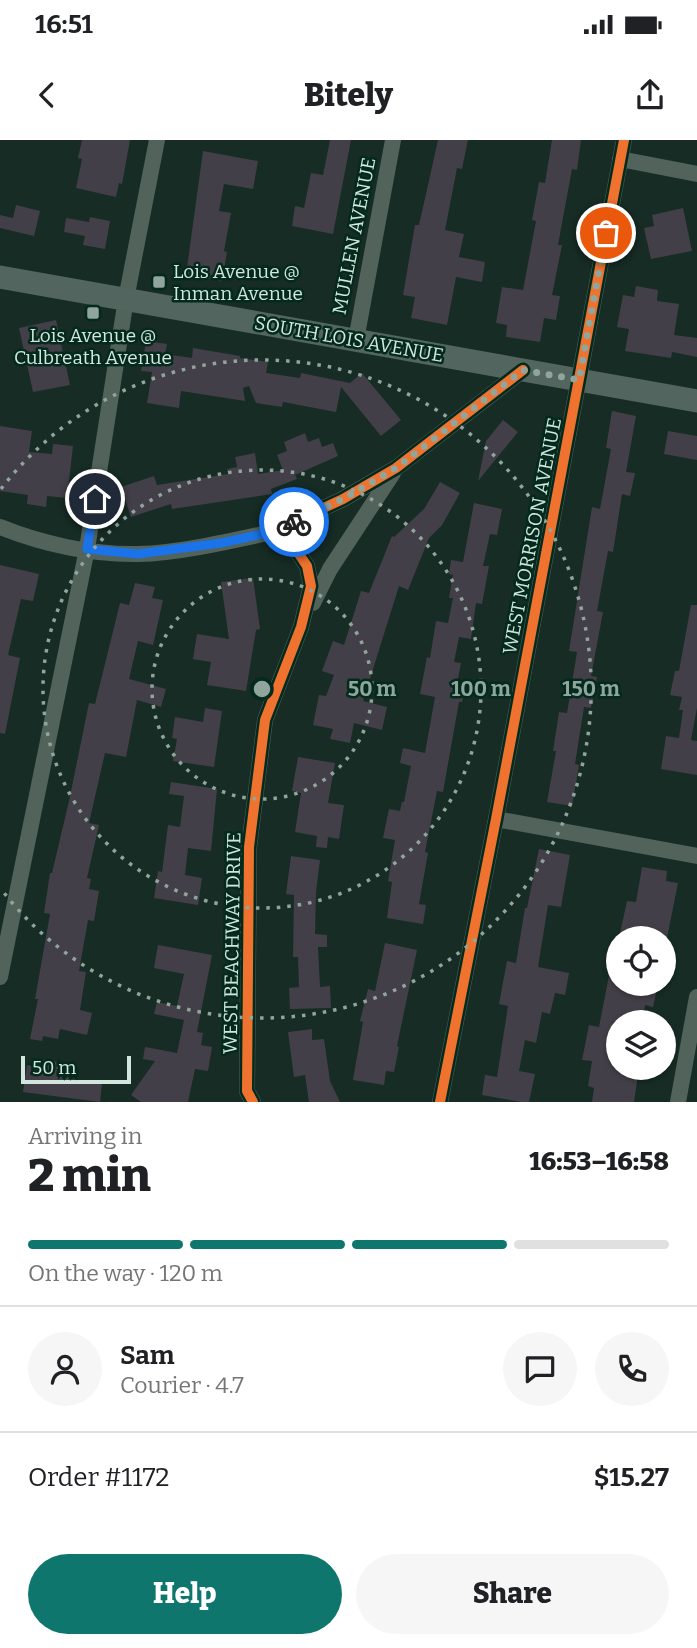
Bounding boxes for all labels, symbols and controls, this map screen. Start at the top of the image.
text: 16:51 [35,9,93,40]
icon: back [28,76,66,114]
text: Bitely [304,76,393,114]
icon: share [631,76,669,114]
street label: MULLEN AVENUE [327,156,381,316]
pin [576,203,636,263]
icon: bag [587,214,625,252]
place label: Lois Avenue @ Inman Avenue [173,260,303,305]
marker: Lois Avenue @ Inman Avenue [151,274,167,290]
marker: Lois Avenue @ Culbreath Avenue [85,305,101,321]
street label: SOUTH LOIS AVENUE [253,311,445,367]
place label: Lois Avenue @ Culbreath Avenue [14,324,172,369]
street label: WEST MORRISON AVENUE [498,416,566,656]
pin [65,469,125,529]
icon: home [76,480,114,518]
courier [259,487,329,557]
icon: bike [275,503,313,541]
text: 50 m [348,676,396,702]
text: 100 m [451,676,511,702]
text: 150 m [562,676,620,702]
centre of rings [250,677,274,701]
street label: WEST BEACHWAY DRIVE [219,832,245,1054]
map controls [606,926,676,1080]
button: locate [606,926,676,996]
button: layers [606,1010,676,1080]
scale bar [21,1053,131,1085]
text: 50 m [32,1056,76,1079]
text: Arriving in [28,1122,142,1150]
text: 16:53–16:58 [529,1146,669,1177]
text: 2 min [28,1148,151,1203]
text: On the way · 120 m [28,1259,223,1287]
button: person [28,1332,102,1406]
button: chat [503,1332,577,1406]
button: phone [595,1332,669,1406]
text: Sam [120,1340,175,1371]
text: Courier · 4.7 [120,1371,244,1399]
text: Order #1172 [28,1462,169,1493]
text: $15.27 [594,1462,669,1493]
button: Help [28,1554,342,1634]
button: Share [356,1554,669,1634]

